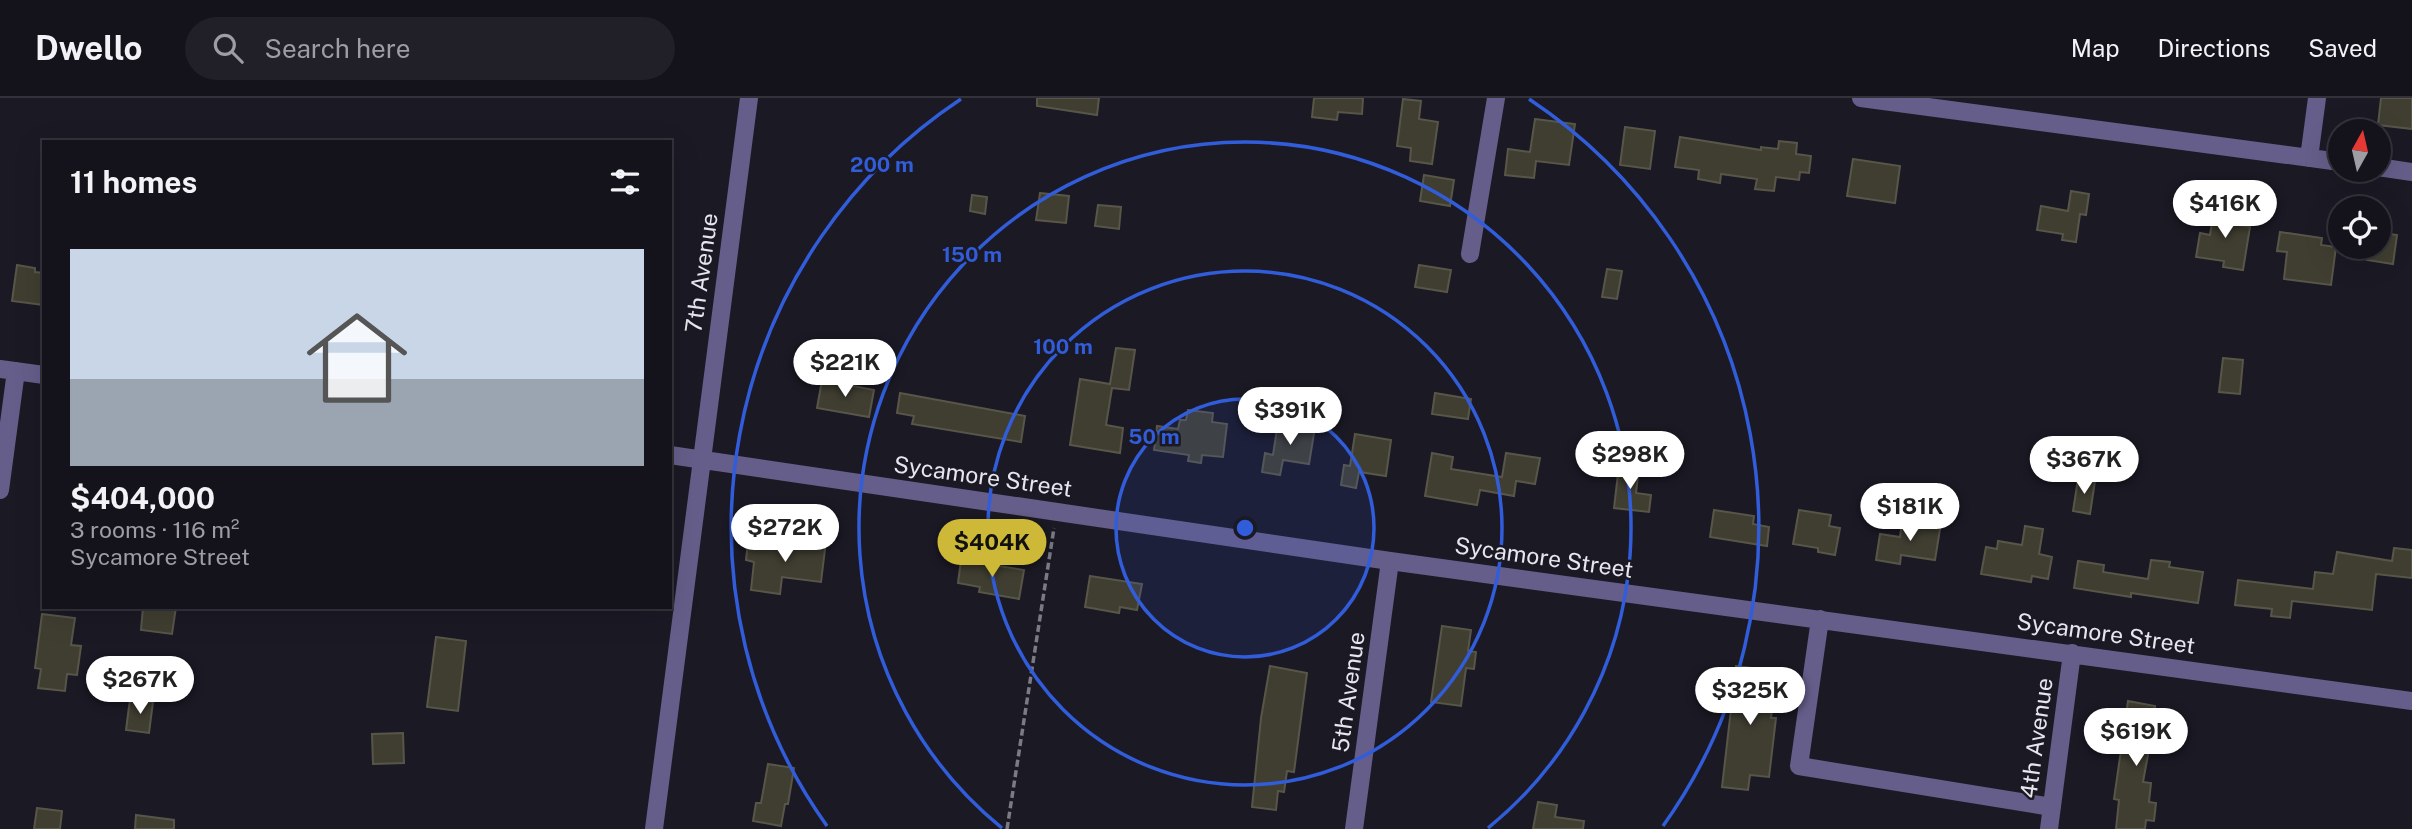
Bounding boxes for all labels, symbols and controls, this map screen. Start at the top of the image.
search box [185,17,675,80]
text: Dwello [35,29,143,67]
icon: search [209,29,247,67]
text: Search here [265,33,411,64]
text: Map [2071,34,2120,62]
text: Directions [2158,34,2270,62]
text: Saved [2308,34,2377,62]
north arrow [2328,119,2390,182]
map controls [2328,119,2391,259]
text: 200 m [850,152,914,177]
icon: filters [606,163,644,201]
text: 11 homes [70,164,197,200]
pin: $416K [2176,180,2274,240]
text: $416K [2189,189,2261,216]
button: locate [2328,196,2391,259]
street label: 7th Avenue [679,211,723,335]
text: 150 m [942,242,1002,267]
icon: home [294,295,420,421]
text: 100 m [1033,334,1093,359]
pin: $221K [796,340,894,399]
text: $221K [809,348,881,375]
pin: $391K [1241,388,1339,447]
text: $391K [1254,396,1326,423]
text: 50 m [1128,424,1180,449]
pin: $298K [1581,432,1679,491]
pin: $367K [2035,436,2133,496]
text: $298K [1591,440,1669,467]
text: $367K [2046,445,2122,472]
street label: Sycamore Street [892,450,1074,502]
text: $404,000 [70,480,215,516]
pin: $181K [1861,484,1959,543]
text: $181K [1876,492,1944,519]
pin: $272K [736,504,834,564]
text: $272K [747,513,823,540]
text: 3 rooms · 116 m² [70,516,240,543]
centre of rings [1233,516,1257,540]
pin: $404K [943,519,1041,579]
text: $404K [953,528,1031,555]
street label: Sycamore Street [1453,531,1635,583]
text: Sycamore Street [70,543,250,570]
street label: Sycamore Street [2015,607,2197,659]
street label: 5th Avenue [1326,630,1370,754]
pin: $267K [91,656,189,716]
text: $267K [102,665,178,692]
pin: $325K [1701,668,1799,727]
text: $325K [1711,676,1789,703]
street label: 4th Avenue [2014,676,2058,800]
pin: $619K [2087,708,2185,768]
text: $619K [2100,717,2172,744]

